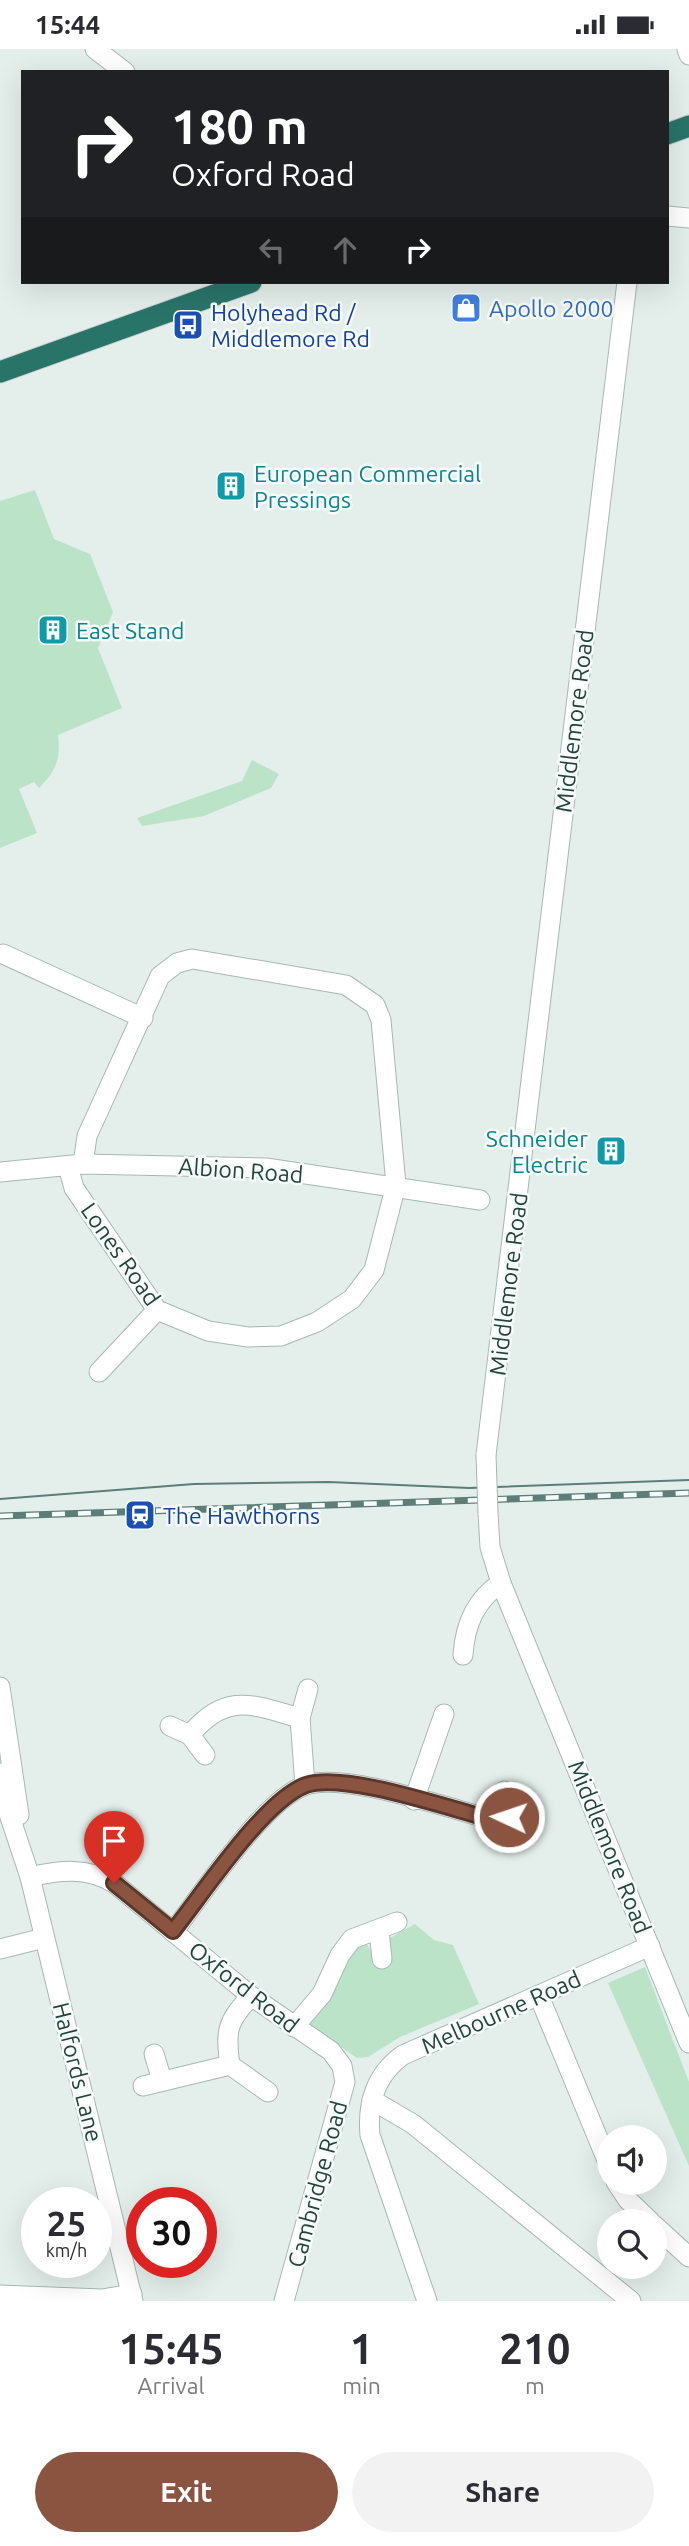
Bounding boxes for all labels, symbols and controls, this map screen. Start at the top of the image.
text: 15:44 [35,10,100,39]
icon: right [56,98,147,189]
text: 180 m [171,98,308,153]
text: Oxford Road [171,156,355,192]
icon: left [253,231,291,269]
icon: ahead [326,231,364,269]
icon: right [399,231,437,269]
shop icon: Apollo 2000 [449,291,483,325]
place label: Apollo 2000 [489,296,614,321]
place label: Holyhead Rd / Middlemore Rd [211,300,370,351]
bus stop icon: Holyhead Rd / Middlemore Rd [171,308,205,342]
place label: European Commercial Pressings [254,461,481,512]
building icon: European Commercial Pressings [214,469,248,503]
building icon: East Stand [36,613,70,647]
place label: East Stand [76,618,184,643]
street label: Middlemore Road [550,628,598,814]
place label: Schneider Electric [486,1126,588,1177]
building icon: Schneider Electric [594,1134,628,1168]
street label: Albion Road [178,1153,304,1187]
street label: Middlemore Road [484,1191,532,1377]
street label: Lones Road [77,1198,165,1310]
station icon: The Hawthorns [123,1498,157,1532]
place label: The Hawthorns [163,1503,320,1528]
street label: Middlemore Road [564,1757,656,1937]
position arrow [472,1780,546,1854]
pin [84,1811,144,1883]
icon: arrive [95,1822,133,1860]
street label: Oxford Road [184,1936,304,2038]
street label: Melbourne Road [418,1966,584,2058]
street label: Halfords Lane [49,2000,107,2144]
street label: Cambridge Road [283,2098,351,2270]
map controls [597,2125,667,2279]
button: sound [597,2125,667,2195]
speed limit sign: 30 [126,2187,217,2278]
text: 25 [47,2203,86,2243]
button: search [597,2209,667,2279]
text: km/h [46,2240,87,2260]
text: 15:45 [119,2325,224,2372]
text: 1 [350,2325,373,2372]
text: 210 [499,2325,570,2372]
text: Arrival [138,2373,205,2398]
text: min [342,2373,381,2398]
text: m [525,2373,545,2398]
button: Exit [35,2452,338,2532]
button: Share [352,2452,654,2532]

